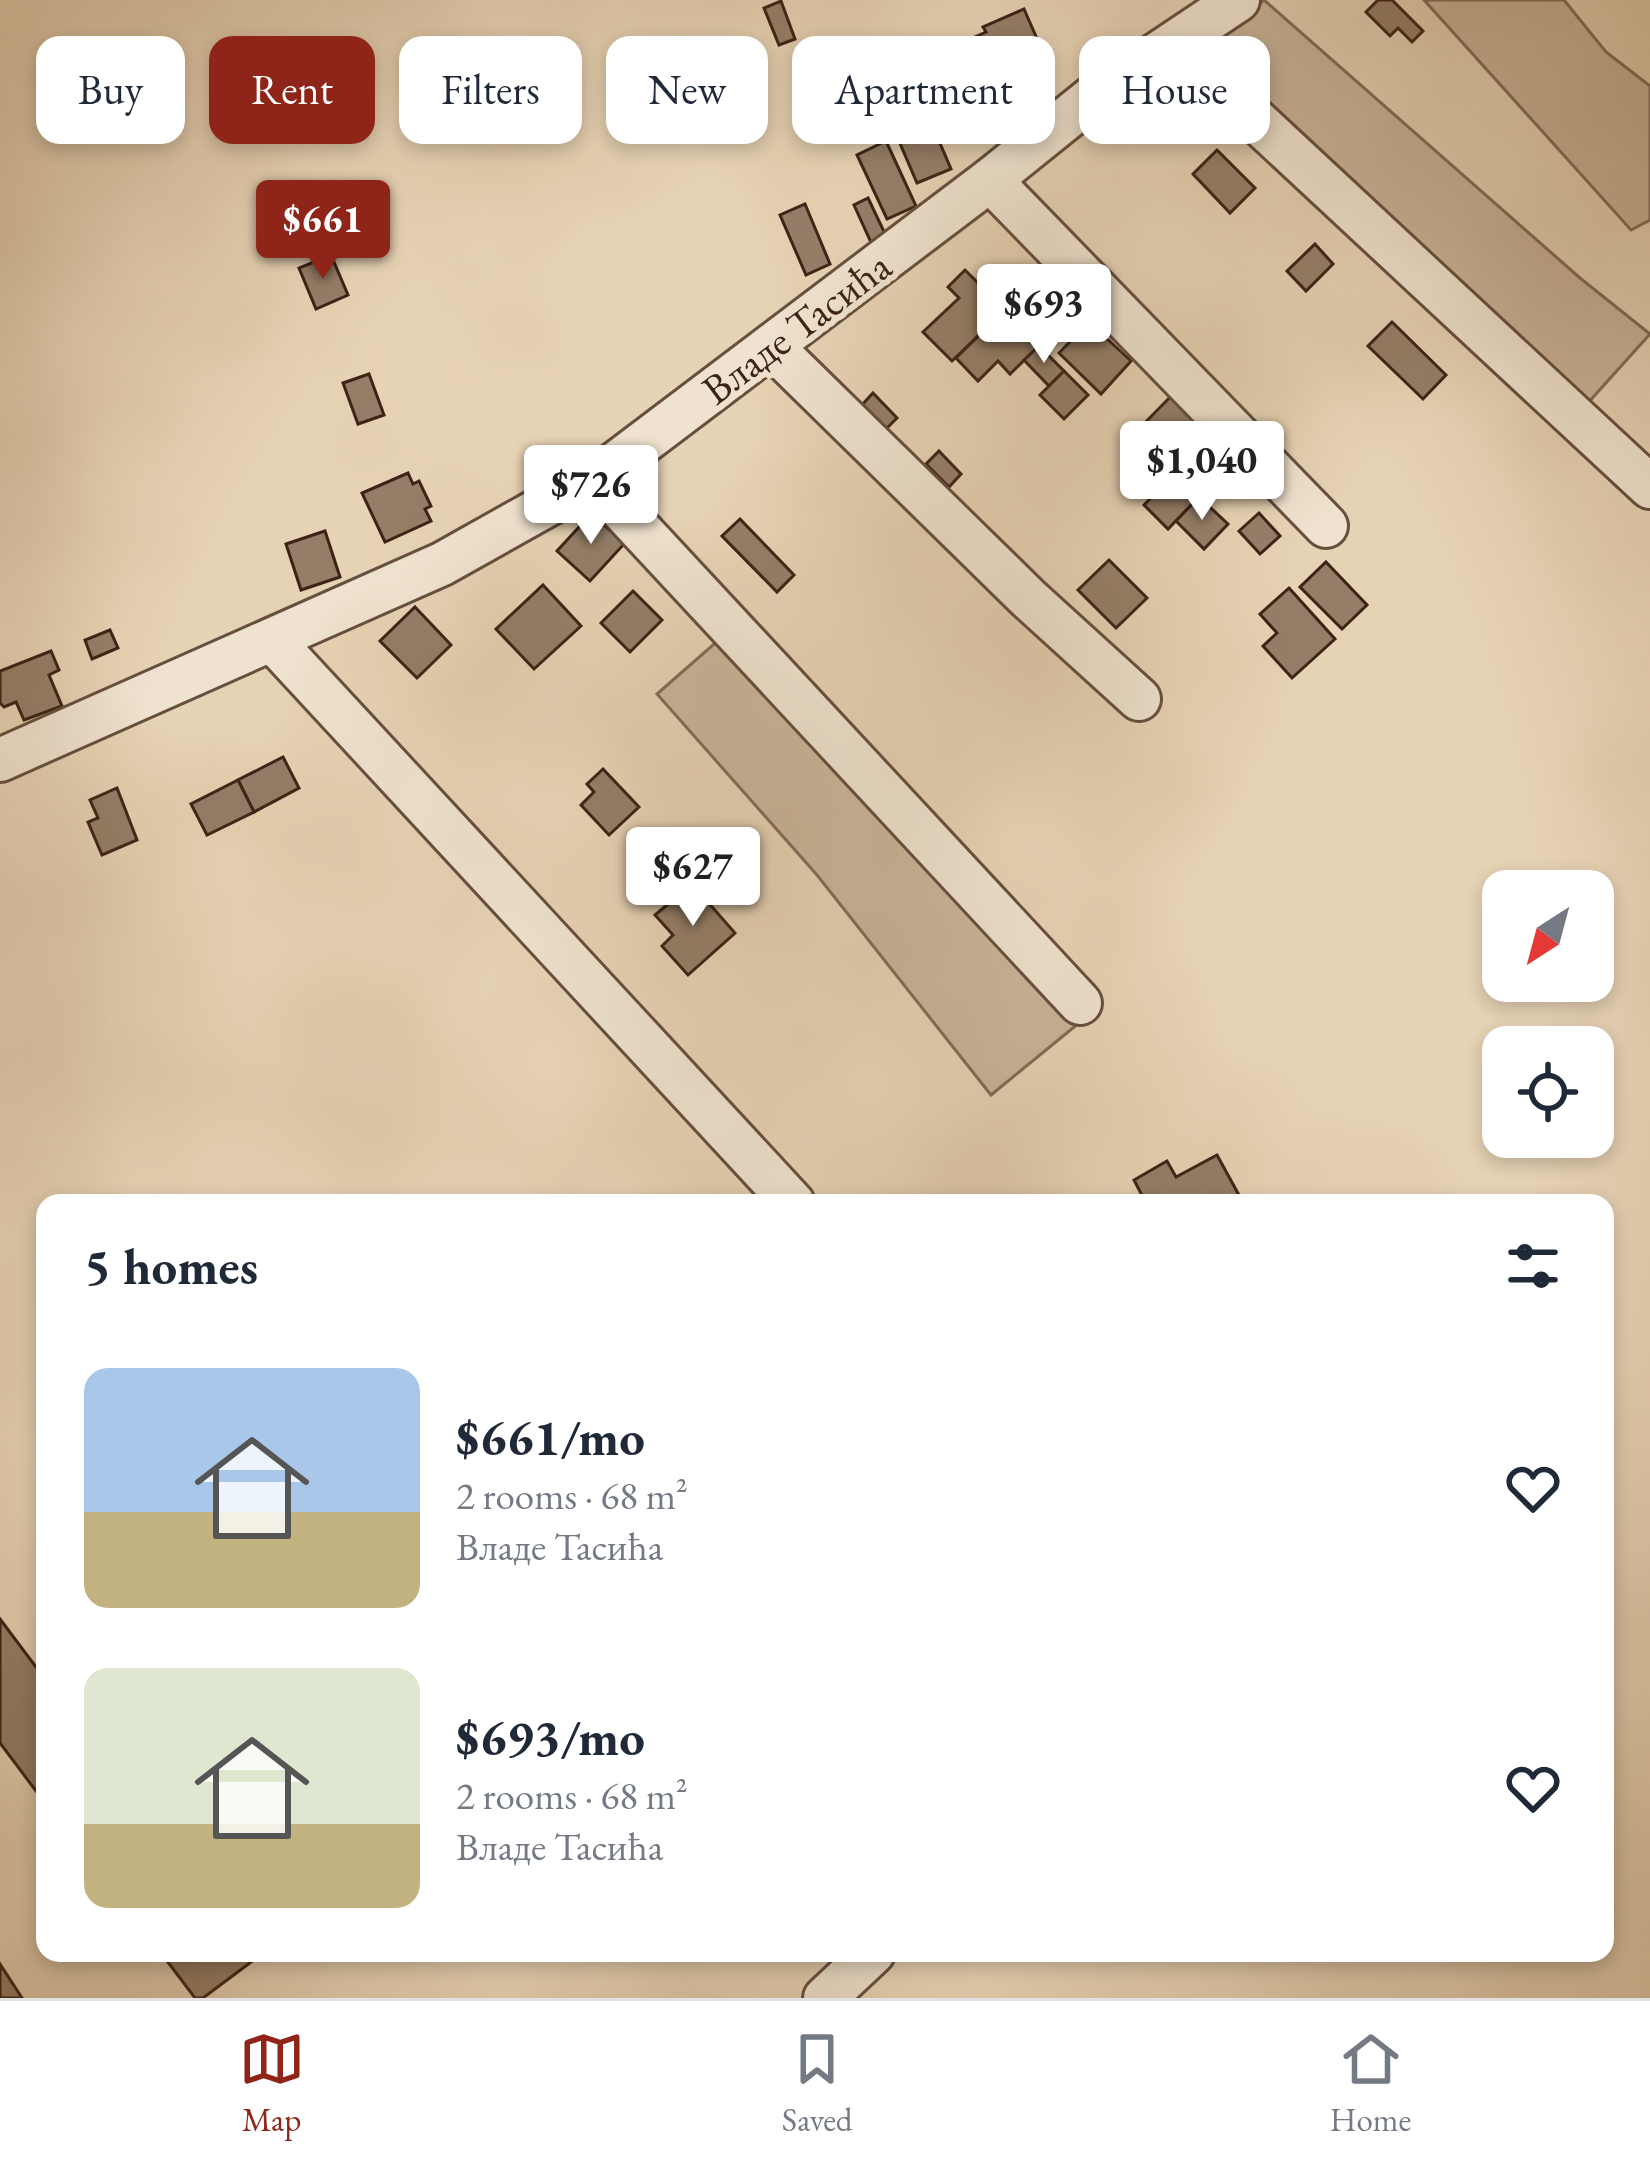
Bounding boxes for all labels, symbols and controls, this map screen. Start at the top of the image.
chip: Buy [36,36,185,144]
chip: Rent [209,36,375,144]
chip: Filters [399,36,582,144]
chip: New [606,36,768,144]
chip: Apartment [792,36,1055,144]
chip: House [1079,36,1270,144]
pin: $661 [252,180,394,282]
text: $661 [283,193,363,244]
street label: Владе Тасића [691,238,902,417]
pin: $693 [973,264,1115,366]
text: $693 [1004,277,1084,328]
pin: $1,040 [1104,421,1300,523]
text: $1,040 [1147,434,1257,485]
pin: $726 [520,445,662,547]
text: $726 [551,458,631,509]
pin: $627 [622,827,764,929]
text: $627 [653,840,733,891]
north arrow [1482,870,1614,1002]
map controls [1482,870,1614,1158]
button: locate [1482,1026,1614,1158]
text: 5 homes [84,1233,258,1299]
icon: filters [1500,1233,1566,1299]
text: $661/mo [456,1404,645,1470]
icon: home [180,1416,324,1560]
icon: heart [1500,1455,1566,1521]
text: 2 rooms · 68 m² [456,1470,688,1521]
text: Владе Тасића [456,1521,663,1572]
text: $693/mo [456,1704,645,1770]
icon: home [180,1716,324,1860]
icon: heart [1500,1755,1566,1821]
text: 2 rooms · 68 m² [456,1770,688,1821]
text: Владе Тасића [456,1821,663,1872]
tab: Map [239,2026,305,2141]
tab: Saved [782,2026,853,2141]
tab: Home [1330,2026,1411,2141]

